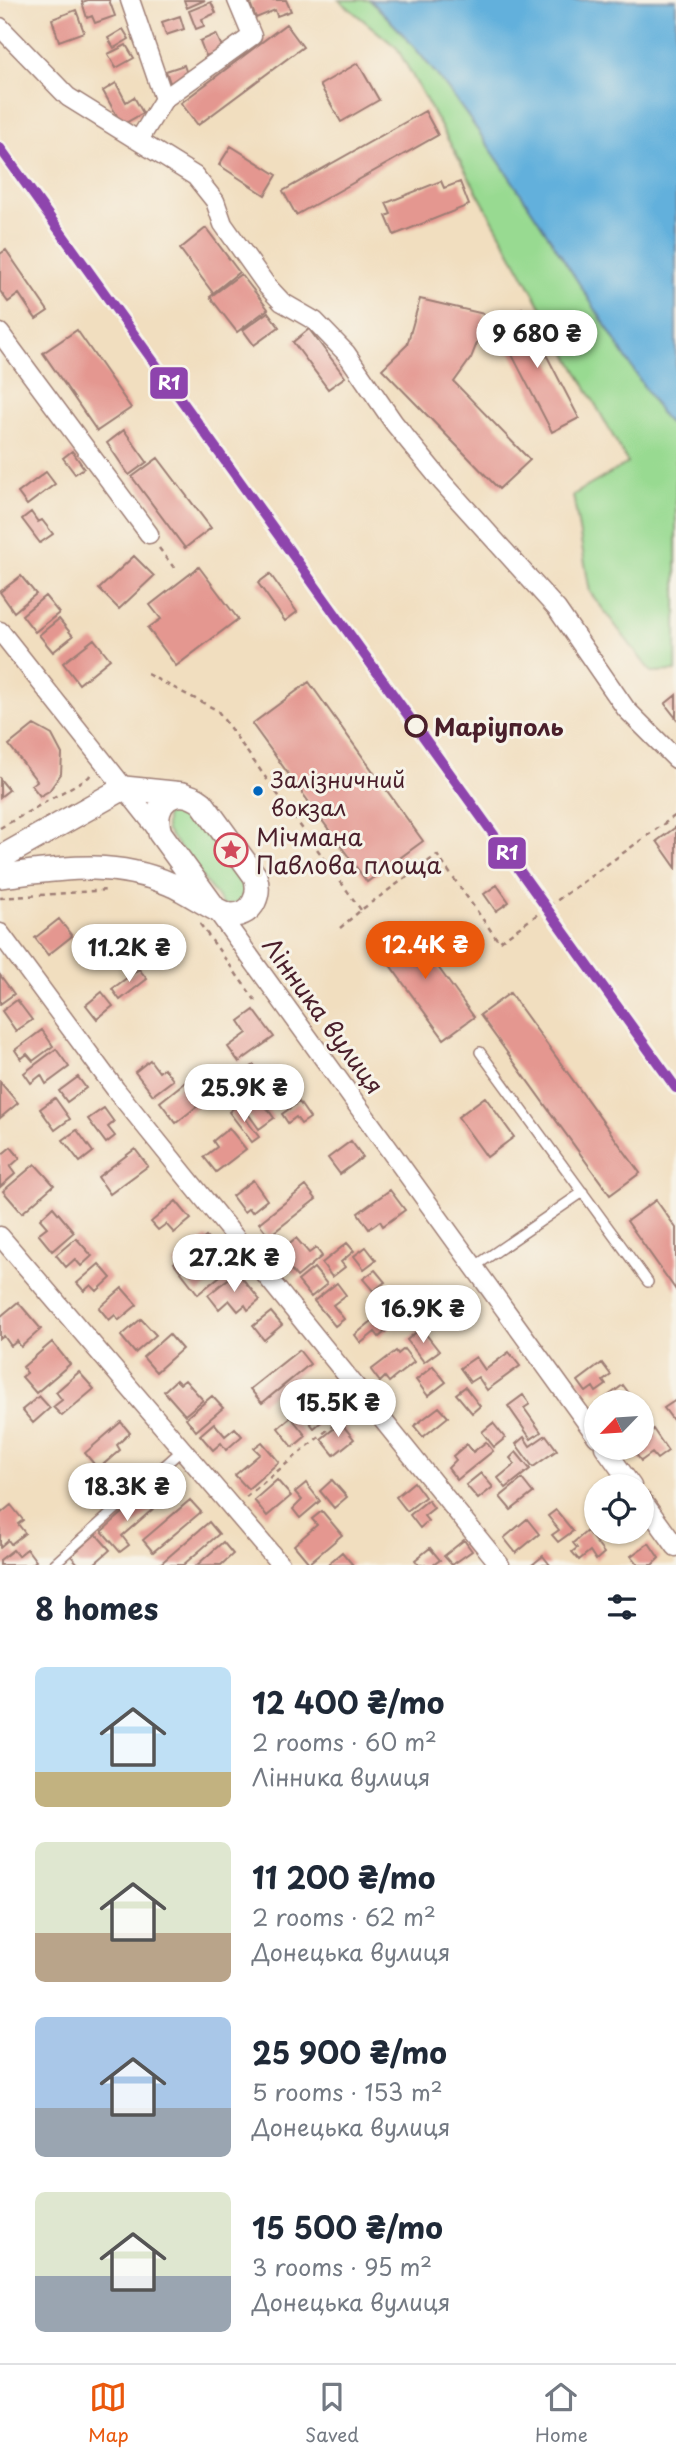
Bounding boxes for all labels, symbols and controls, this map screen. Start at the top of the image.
pin: 9 680 ₴ [472,310,602,370]
text: 9 680 ₴ [492,315,582,350]
line badge: R1 [149,366,189,400]
text: R1 [158,368,180,396]
place label: Маріуполь [434,708,564,744]
marker: Маріуполь [405,715,427,737]
place label: Залізничний вокзал [270,762,405,823]
marker: Залізничний вокзал [251,784,265,798]
place label: Мічмана Павлова площа [256,818,442,882]
place icon: Мічмана Павлова площа [212,831,250,869]
line badge: R1 [487,836,527,870]
text: R1 [496,838,518,866]
pin: 12.4K ₴ [360,922,490,981]
pin: 11.2K ₴ [64,925,194,984]
text: 12.4K ₴ [382,926,468,961]
text: 11.2K ₴ [87,929,171,964]
street label: Лінника вулиця [255,929,393,1101]
pin: 25.9K ₴ [179,1064,309,1124]
text: 25.9K ₴ [200,1069,288,1104]
pin: 27.2K ₴ [169,1234,299,1294]
text: 27.2K ₴ [188,1239,280,1274]
pin: 16.9K ₴ [358,1286,488,1345]
text: 16.9K ₴ [381,1290,465,1325]
pin: 15.5K ₴ [273,1380,403,1439]
text: 15.5K ₴ [296,1384,380,1419]
north arrow [584,1390,654,1460]
map controls [584,1390,654,1544]
pin: 18.3K ₴ [62,1464,192,1523]
text: 18.3K ₴ [84,1468,170,1503]
button: locate [584,1474,654,1544]
text: 8 homes [35,1585,158,1630]
icon: filters [603,1588,641,1626]
text: 12 400 ₴/mo [252,1679,444,1724]
icon: home [91,1695,175,1779]
text: 2 rooms · 60 m² [252,1724,437,1759]
text: Лінника вулиця [252,1759,430,1794]
text: 11 200 ₴/mo [252,1854,435,1899]
icon: home [91,1870,175,1954]
text: 2 rooms · 62 m² [252,1899,436,1934]
text: Донецька вулиця [252,1934,450,1969]
text: 25 900 ₴/mo [252,2029,447,2074]
icon: home [91,2045,175,2129]
text: 5 rooms · 153 m² [252,2074,443,2109]
text: Донецька вулиця [252,2109,450,2144]
text: 15 500 ₴/mo [252,2204,443,2249]
icon: home [91,2220,175,2304]
text: 3 rooms · 95 m² [252,2249,432,2284]
text: Донецька вулиця [252,2284,450,2319]
tab: Map [88,2378,129,2448]
tab: Saved [305,2378,359,2448]
tab: Home [535,2378,588,2448]

